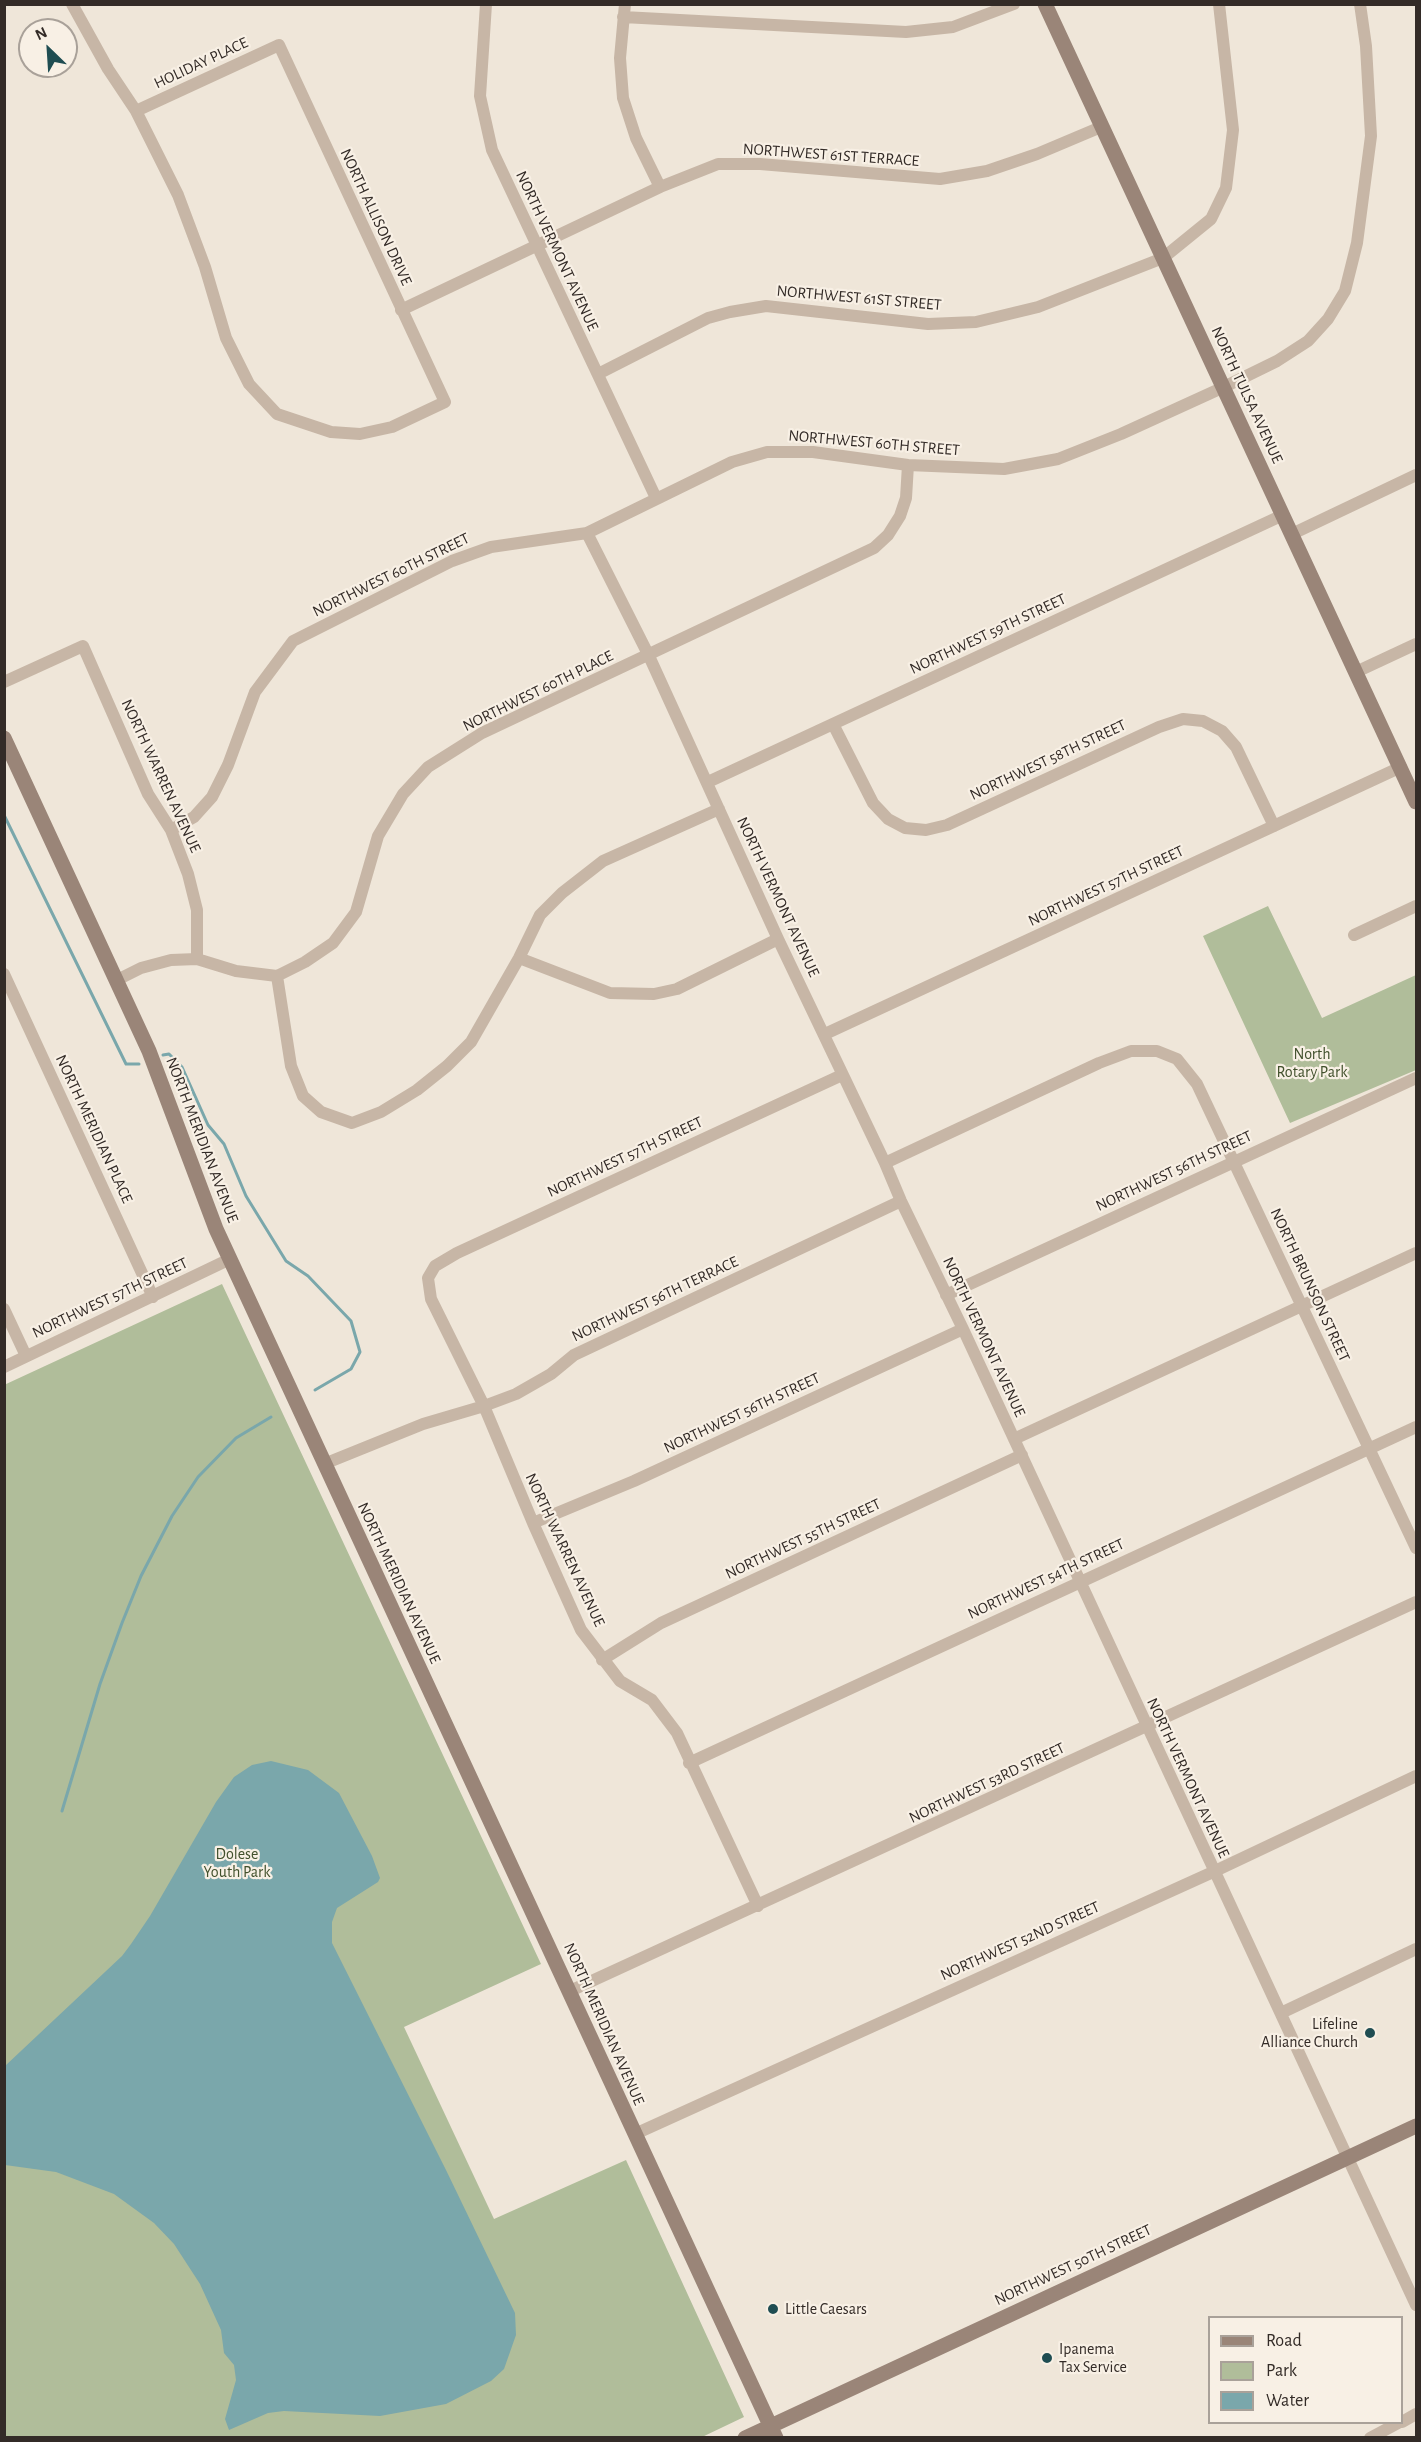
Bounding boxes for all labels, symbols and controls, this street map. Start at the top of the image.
north arrow [18,18,78,78]
text: N [33,24,50,43]
street label: HOLIDAY PLACE [151,33,251,93]
street label: NORTHWEST 61ST TERRACE [742,139,920,171]
street label: NORTH ALLISON DRIVE [336,146,416,288]
street label: NORTH VERMONT AVENUE [511,168,603,334]
street label: NORTHWEST 61ST STREET [776,281,942,315]
street label: NORTH TULSA AVENUE [1207,324,1287,466]
street label: NORTHWEST 60TH STREET [787,426,961,460]
street label: NORTHWEST 60TH STREET [309,529,473,621]
street label: NORTHWEST 59TH STREET [907,589,1069,679]
street label: NORTHWEST 60TH PLACE [460,646,616,736]
street label: NORTH WARREN AVENUE [117,696,205,856]
street label: NORTHWEST 58TH STREET [967,715,1129,805]
street label: NORTH VERMONT AVENUE [732,814,824,980]
street label: NORTHWEST 57TH STREET [1025,841,1187,931]
park label: North Rotary Park [1277,1044,1347,1082]
street label: NORTH MERIDIAN PLACE [51,1052,137,1206]
street label: NORTH MERIDIAN AVENUE [162,1055,242,1225]
street label: NORTHWEST 57TH STREET [544,1112,706,1202]
street label: NORTHWEST 56TH STREET [1093,1126,1255,1216]
street label: NORTH BRUNSON STREET [1266,1205,1354,1365]
street label: NORTHWEST 56TH TERRACE [569,1252,741,1346]
street label: NORTHWEST 57TH STREET [29,1253,191,1343]
street label: NORTH VERMONT AVENUE [938,1254,1030,1420]
street label: NORTHWEST 56TH STREET [661,1368,823,1458]
street label: NORTH WARREN AVENUE [521,1470,609,1630]
street label: NORTHWEST 55TH STREET [722,1494,884,1584]
street label: NORTH MERIDIAN AVENUE [353,1499,445,1667]
street label: NORTHWEST 54TH STREET [965,1534,1127,1624]
street label: NORTH VERMONT AVENUE [1142,1695,1234,1861]
street label: NORTHWEST 53RD STREET [906,1738,1068,1828]
park label: Dolese Youth Park [203,1844,271,1882]
street label: NORTHWEST 52ND STREET [937,1897,1103,1985]
street label: NORTH MERIDIAN AVENUE [559,1940,649,2108]
place label: Lifeline Alliance Church [1261,2014,1358,2052]
marker: Lifeline Alliance Church [1363,2026,1377,2040]
street label: NORTHWEST 50TH STREET [991,2220,1155,2310]
place label: Little Caesars [785,2299,867,2319]
marker: Little Caesars [766,2302,780,2316]
legend [1208,2316,1403,2424]
text: Road [1266,2332,1302,2350]
place label: Ipanema Tax Service [1059,2339,1127,2377]
marker: Ipanema Tax Service [1040,2351,1054,2365]
text: Park [1266,2362,1297,2380]
text: Water [1266,2392,1309,2410]

